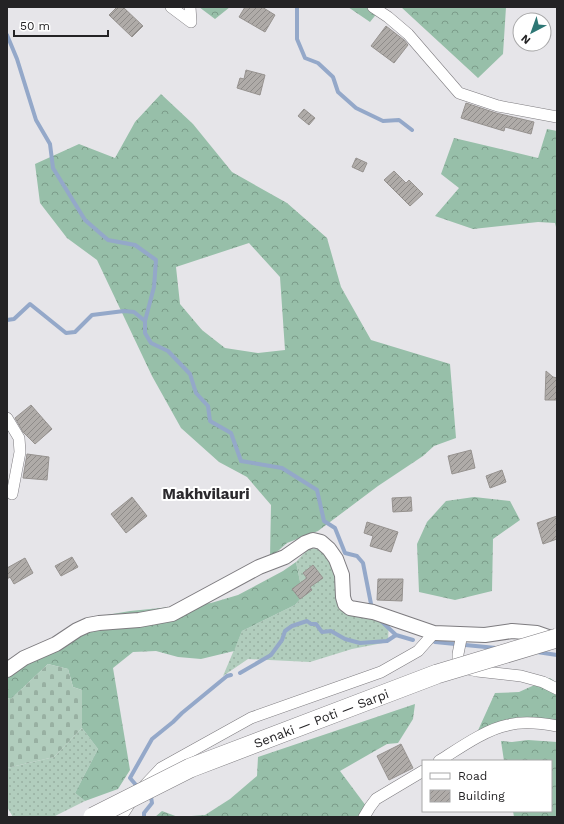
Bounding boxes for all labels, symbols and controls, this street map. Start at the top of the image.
scale bar [14,12,108,38]
north arrow [512,12,552,52]
text: 50 m [20,19,50,33]
text: N [518,32,533,47]
district label: Makhvilauri [162,485,250,503]
street label: Senaki — Poti — Sarpi [252,686,391,751]
legend [422,760,552,812]
text: Road [458,769,487,783]
text: Building [458,789,505,803]

